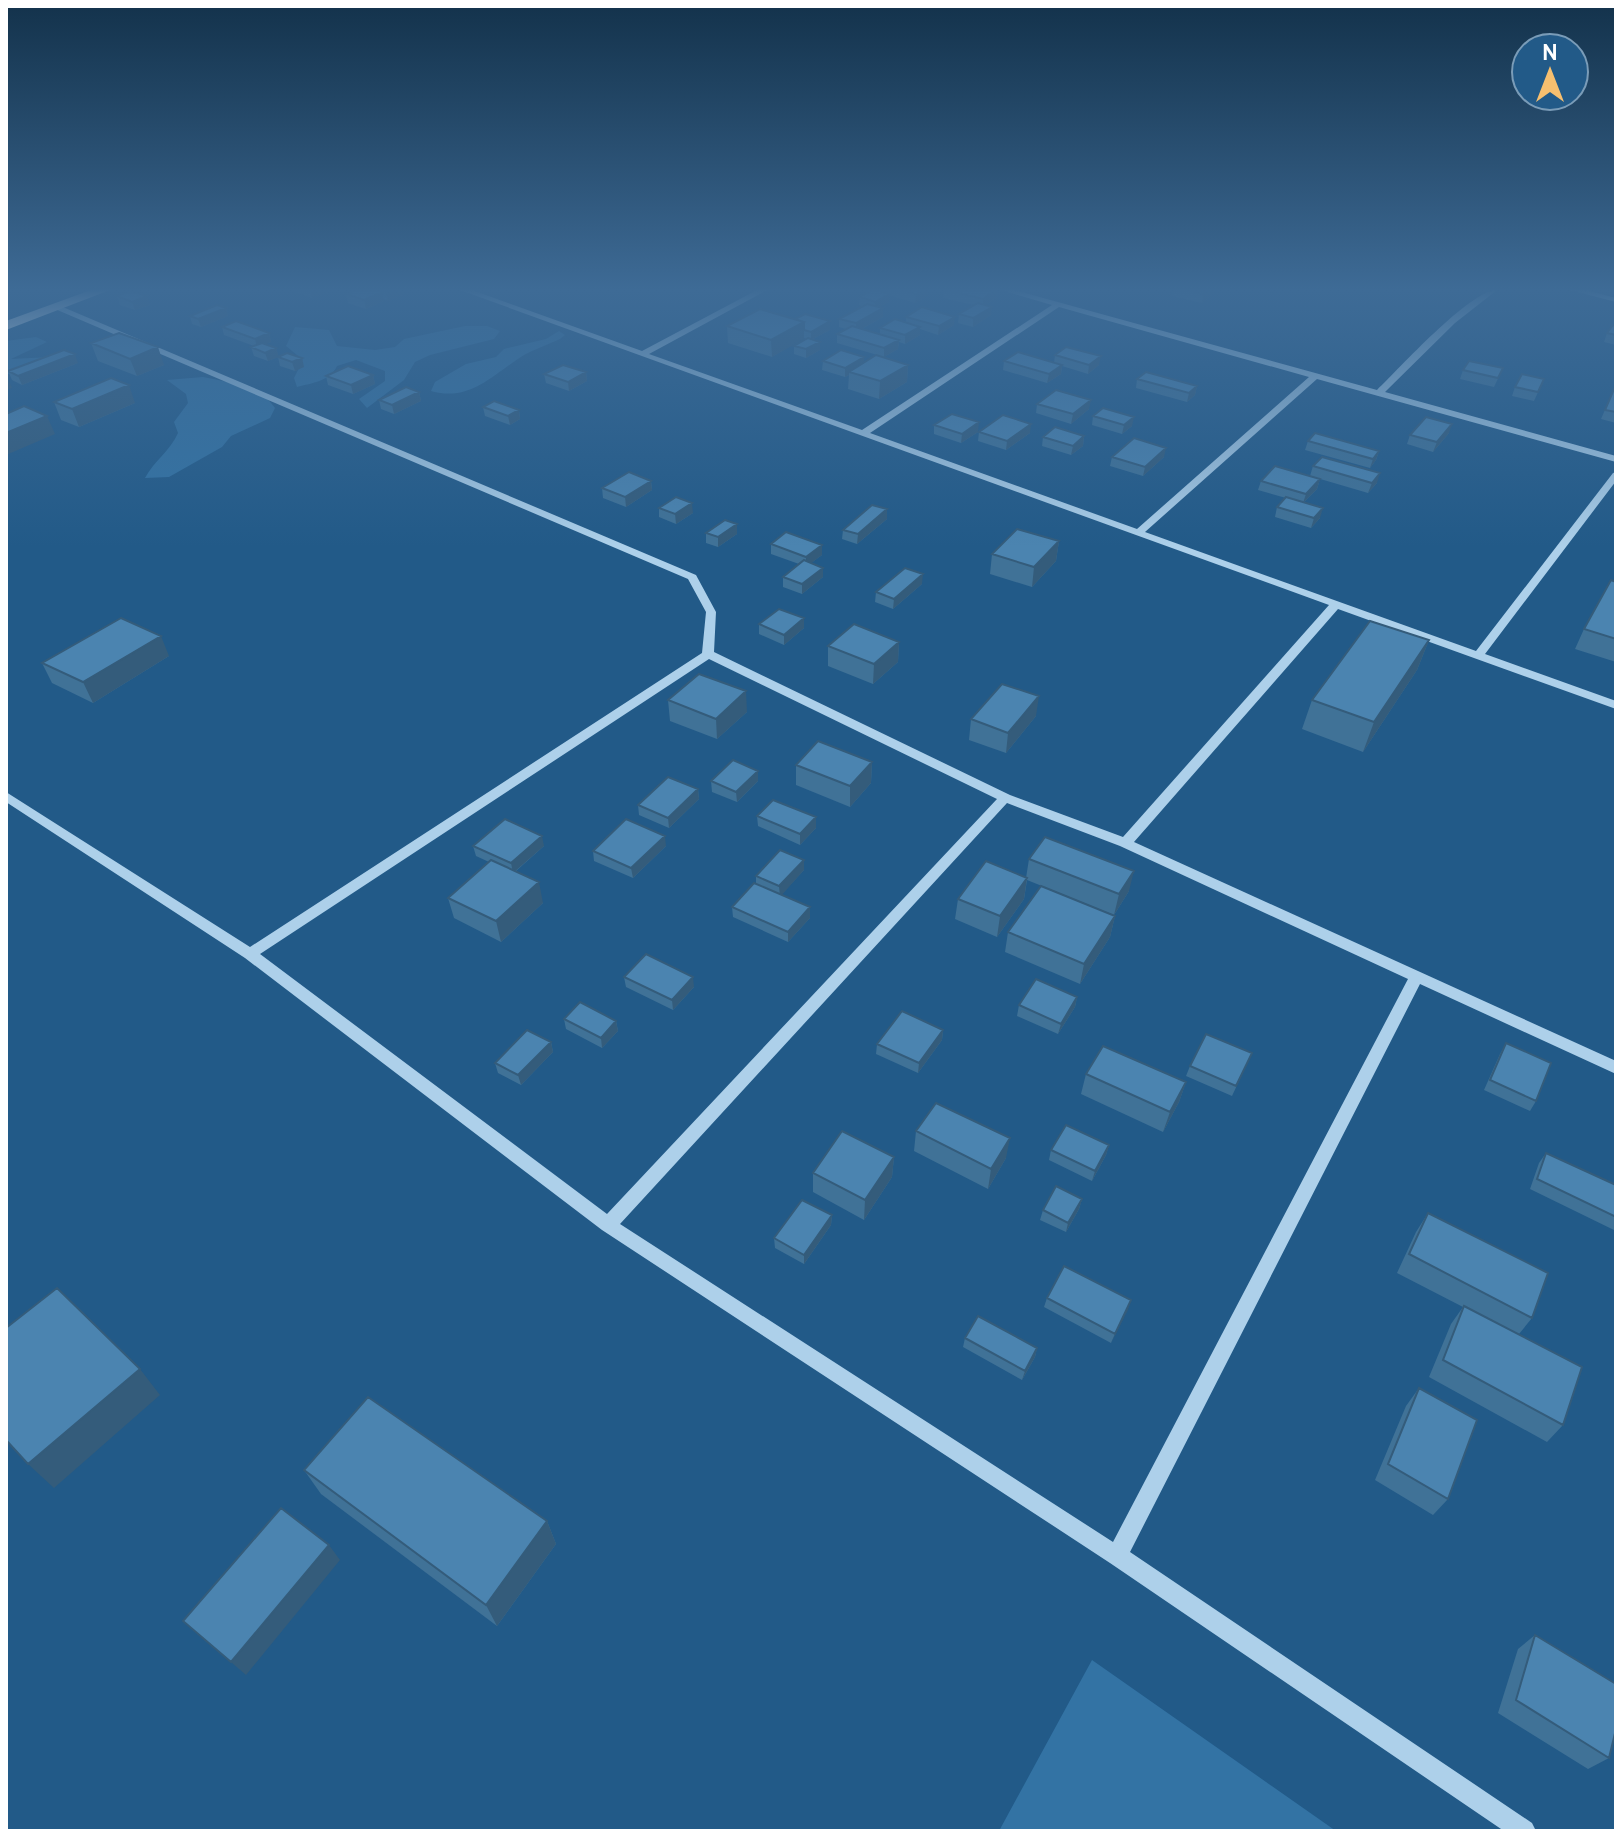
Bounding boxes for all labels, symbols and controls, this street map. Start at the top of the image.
north arrow [1510,32,1590,112]
text: N [1542,41,1558,68]

